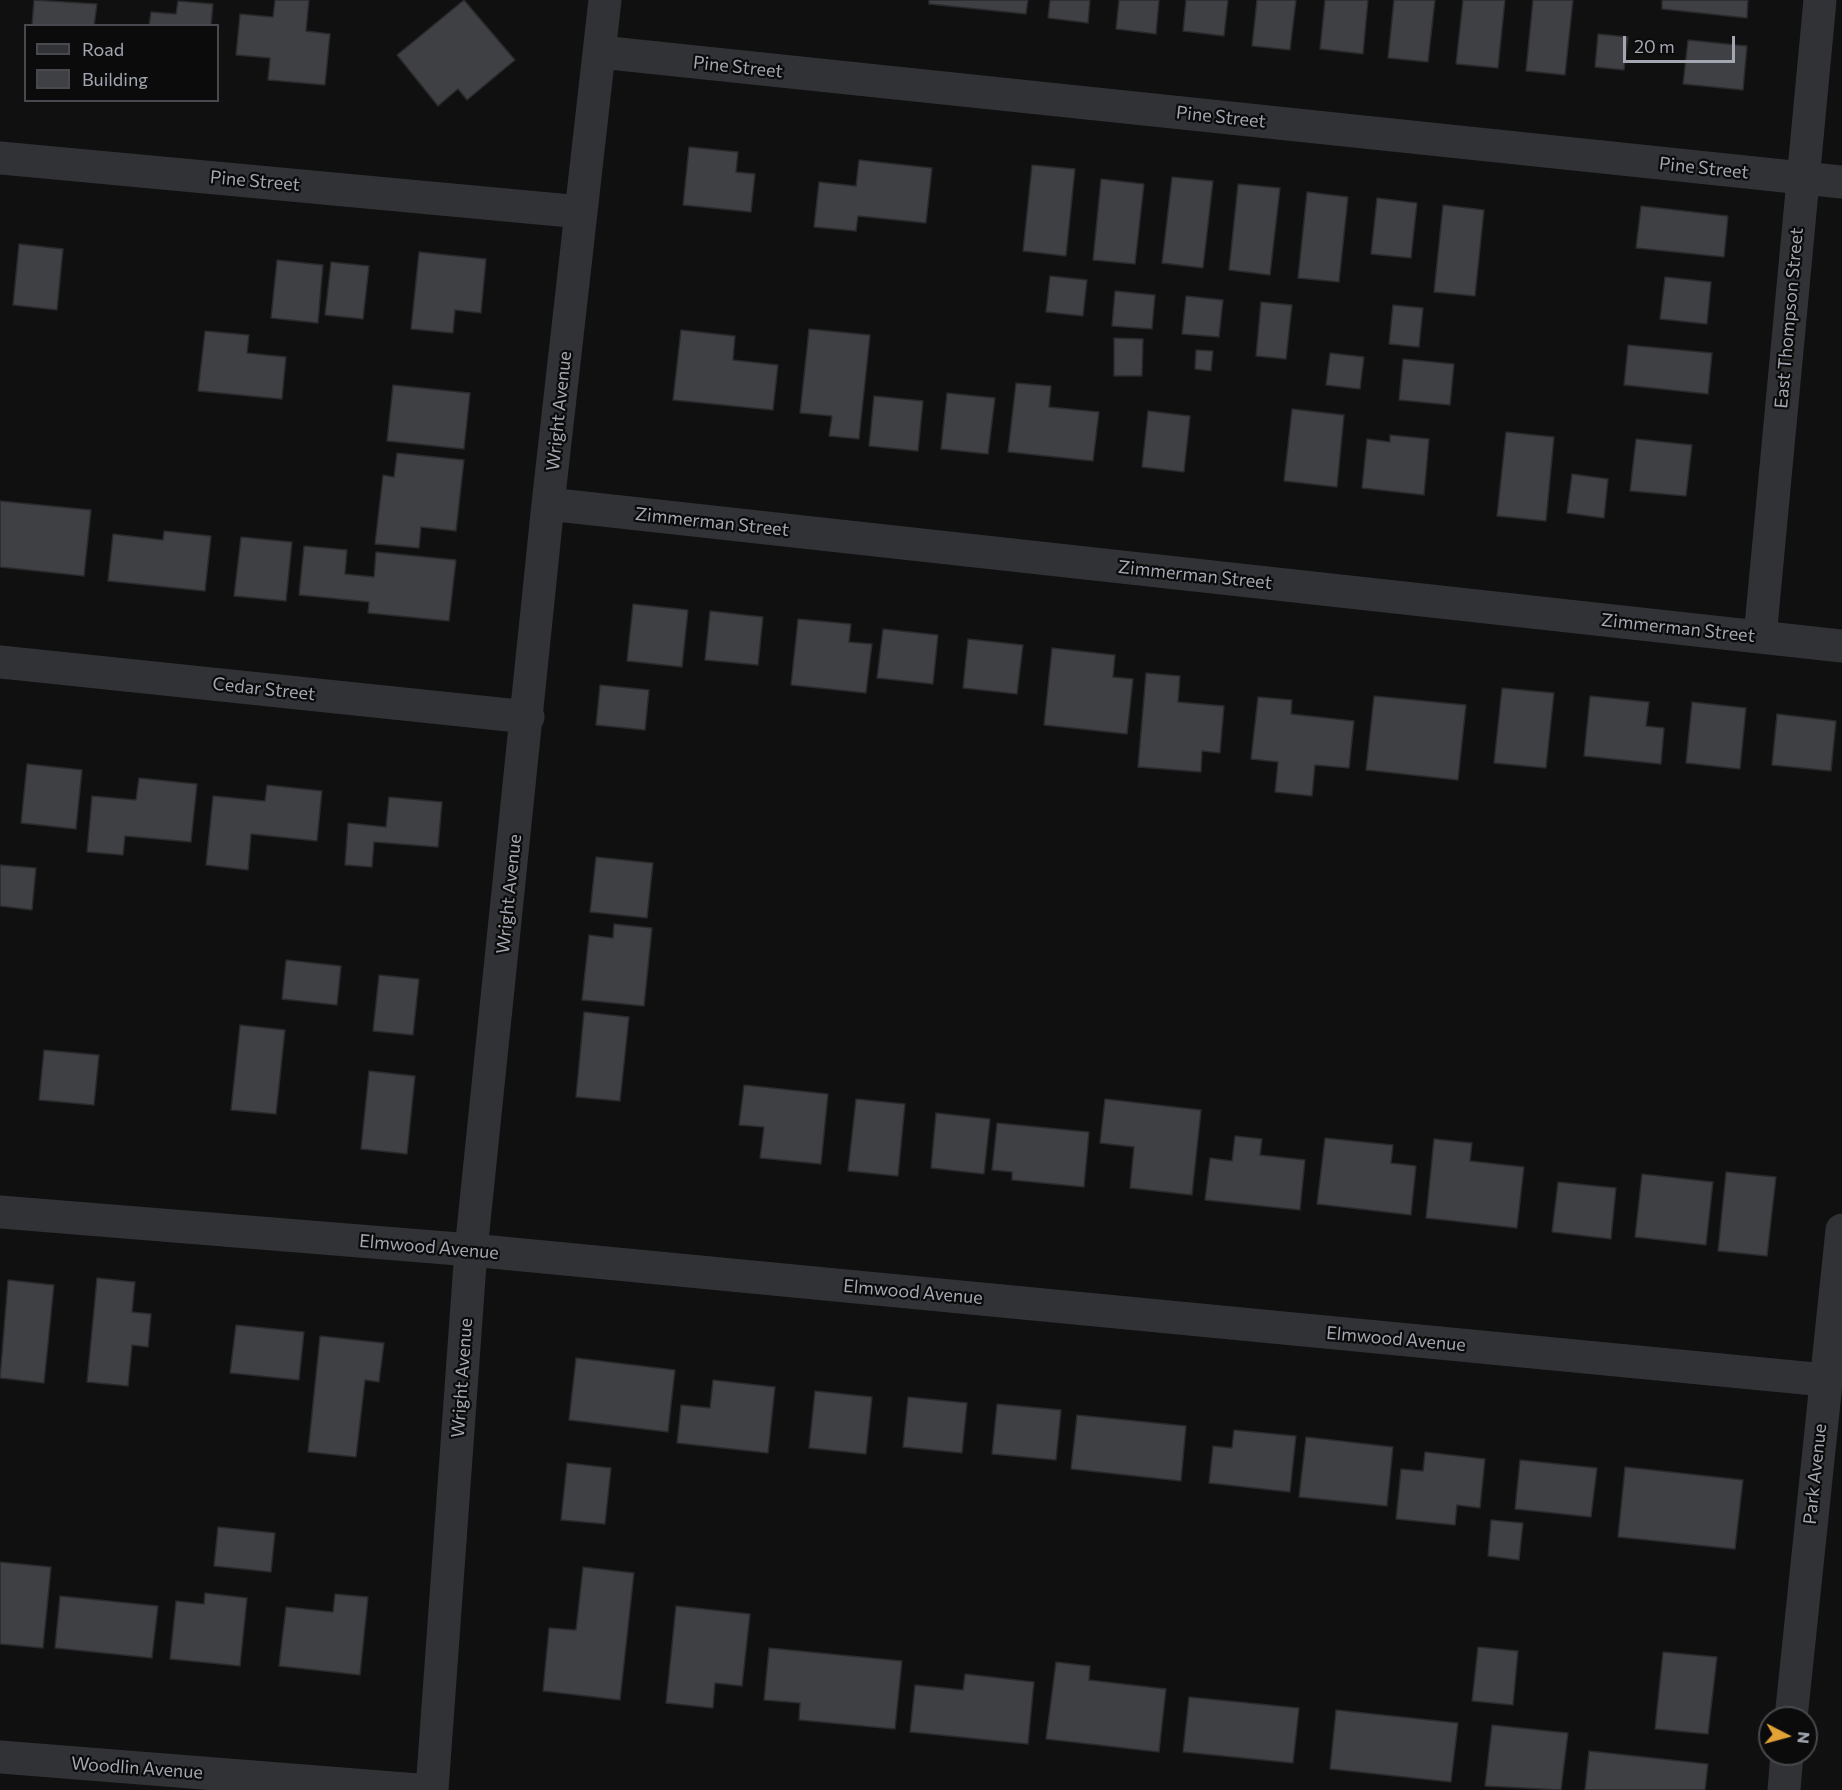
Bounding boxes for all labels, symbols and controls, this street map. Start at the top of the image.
legend [24,24,219,102]
scale bar [1626,24,1738,62]
text: 20 m [1634,35,1675,57]
text: Road [82,38,124,60]
street label: Pine Street [692,52,784,82]
text: Building [82,68,148,90]
street label: Pine Street [1175,102,1267,132]
street label: Pine Street [1658,153,1750,183]
street label: Pine Street [209,166,301,196]
street label: East Thompson Street [1770,227,1808,409]
street label: Wright Avenue [542,350,576,472]
street label: Zimmerman Street [634,503,790,541]
street label: Zimmerman Street [1117,556,1273,594]
street label: Zimmerman Street [1600,609,1756,647]
street label: Cedar Street [212,673,316,705]
street label: Wright Avenue [492,833,526,955]
street label: Elmwood Avenue [358,1230,500,1264]
street label: Elmwood Avenue [842,1275,984,1309]
street label: Wright Avenue [447,1317,477,1439]
street label: Elmwood Avenue [1325,1322,1467,1356]
street label: Park Avenue [1799,1423,1831,1525]
north arrow [1758,1706,1818,1766]
text: N [1794,1731,1814,1745]
street label: Woodlin Avenue [70,1753,204,1783]

